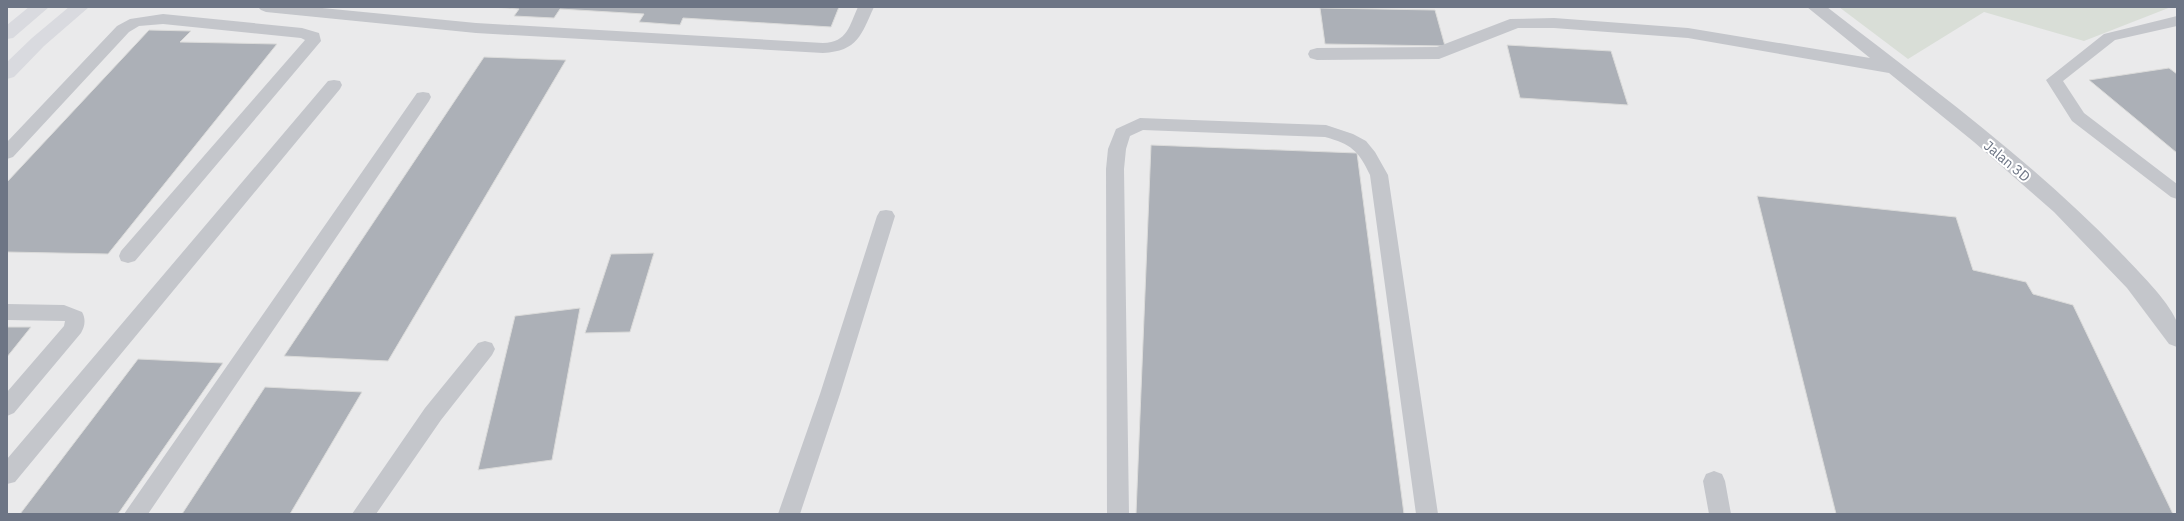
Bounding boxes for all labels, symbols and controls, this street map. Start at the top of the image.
street label: Jalan 3D [1980,136,2034,186]

